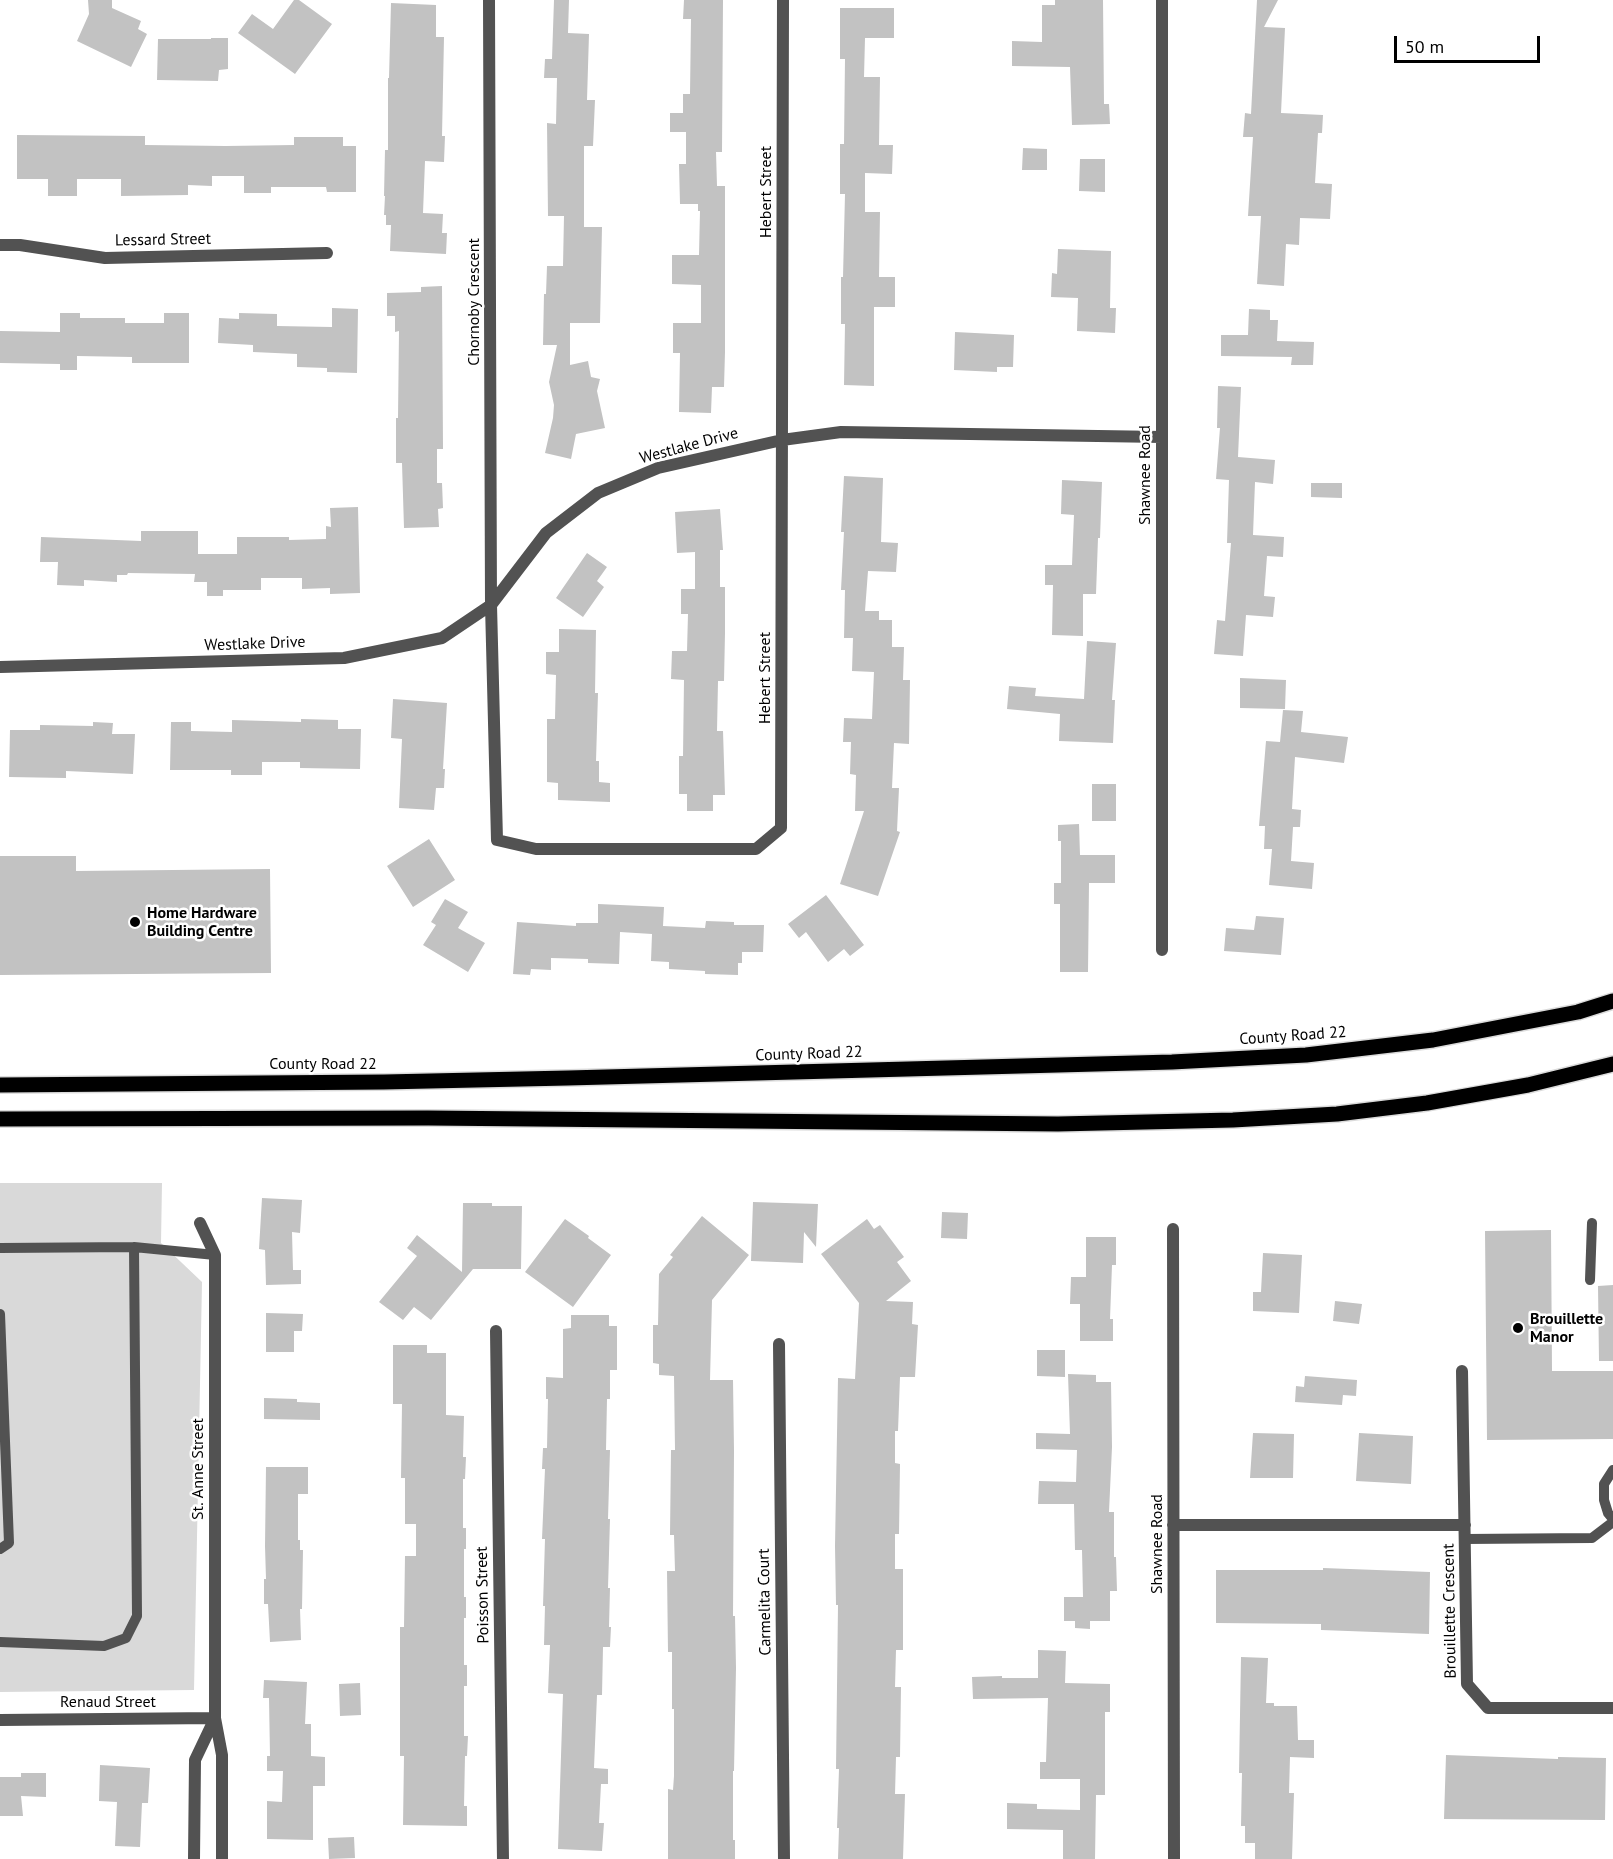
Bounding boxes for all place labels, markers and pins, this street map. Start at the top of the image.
place label: Home Hardware Building Centre [147,903,257,941]
marker: Home Hardware Building Centre [128,915,142,929]
place label: Brouillette Manor [1530,1309,1603,1347]
marker: Brouillette Manor [1511,1321,1525,1335]

